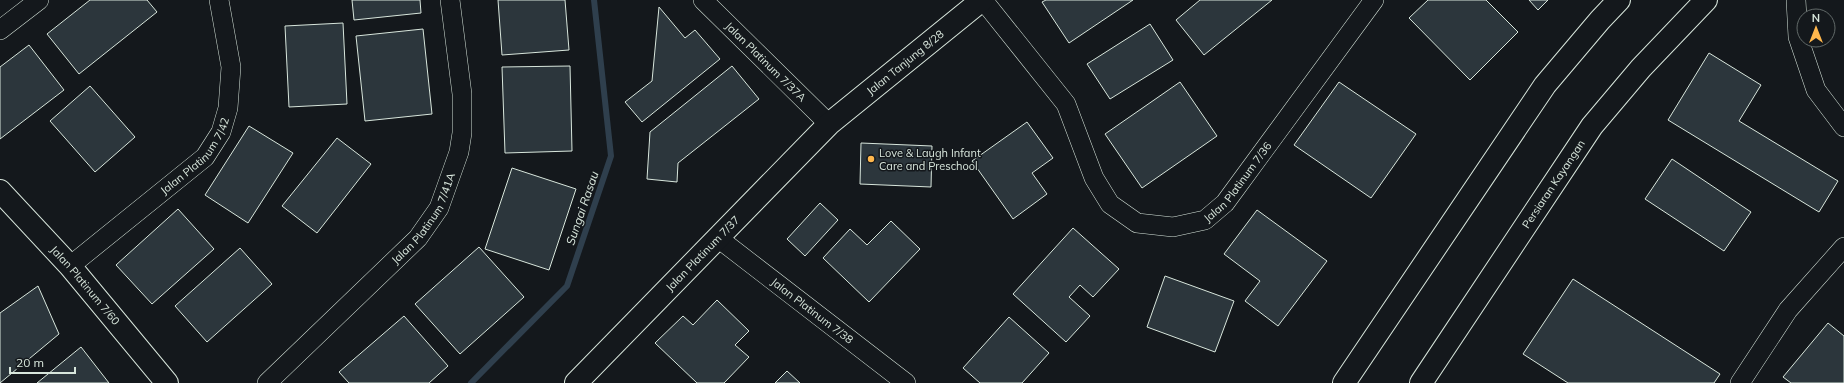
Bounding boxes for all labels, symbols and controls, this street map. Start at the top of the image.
north arrow [1796,8,1836,48]
text: N [1812,11,1820,25]
street label: Jalan Platinum 7/37A [722,19,809,105]
street label: Jalan Tanjung 8/28 [864,27,947,98]
street label: Jalan Platinum 7/42 [157,115,232,197]
street label: Persiaran Kayangan [1519,137,1588,231]
street label: Jalan Platinum 7/36 [1201,139,1275,225]
place label: Love & Laugh Infant Care and Preschool [879,146,981,173]
marker: Love & Laugh Infant Care and Preschool [866,154,876,164]
water label: Sungai Rasau [562,169,602,247]
street label: Jalan Platinum 7/41A [388,171,458,267]
street label: Jalan Platinum 7/37 [663,213,742,294]
street label: Jalan Platinum 7/60 [47,243,123,328]
street label: Jalan Platinum 7/38 [768,275,856,347]
scale bar [10,349,75,375]
text: 20 m [16,355,44,370]

